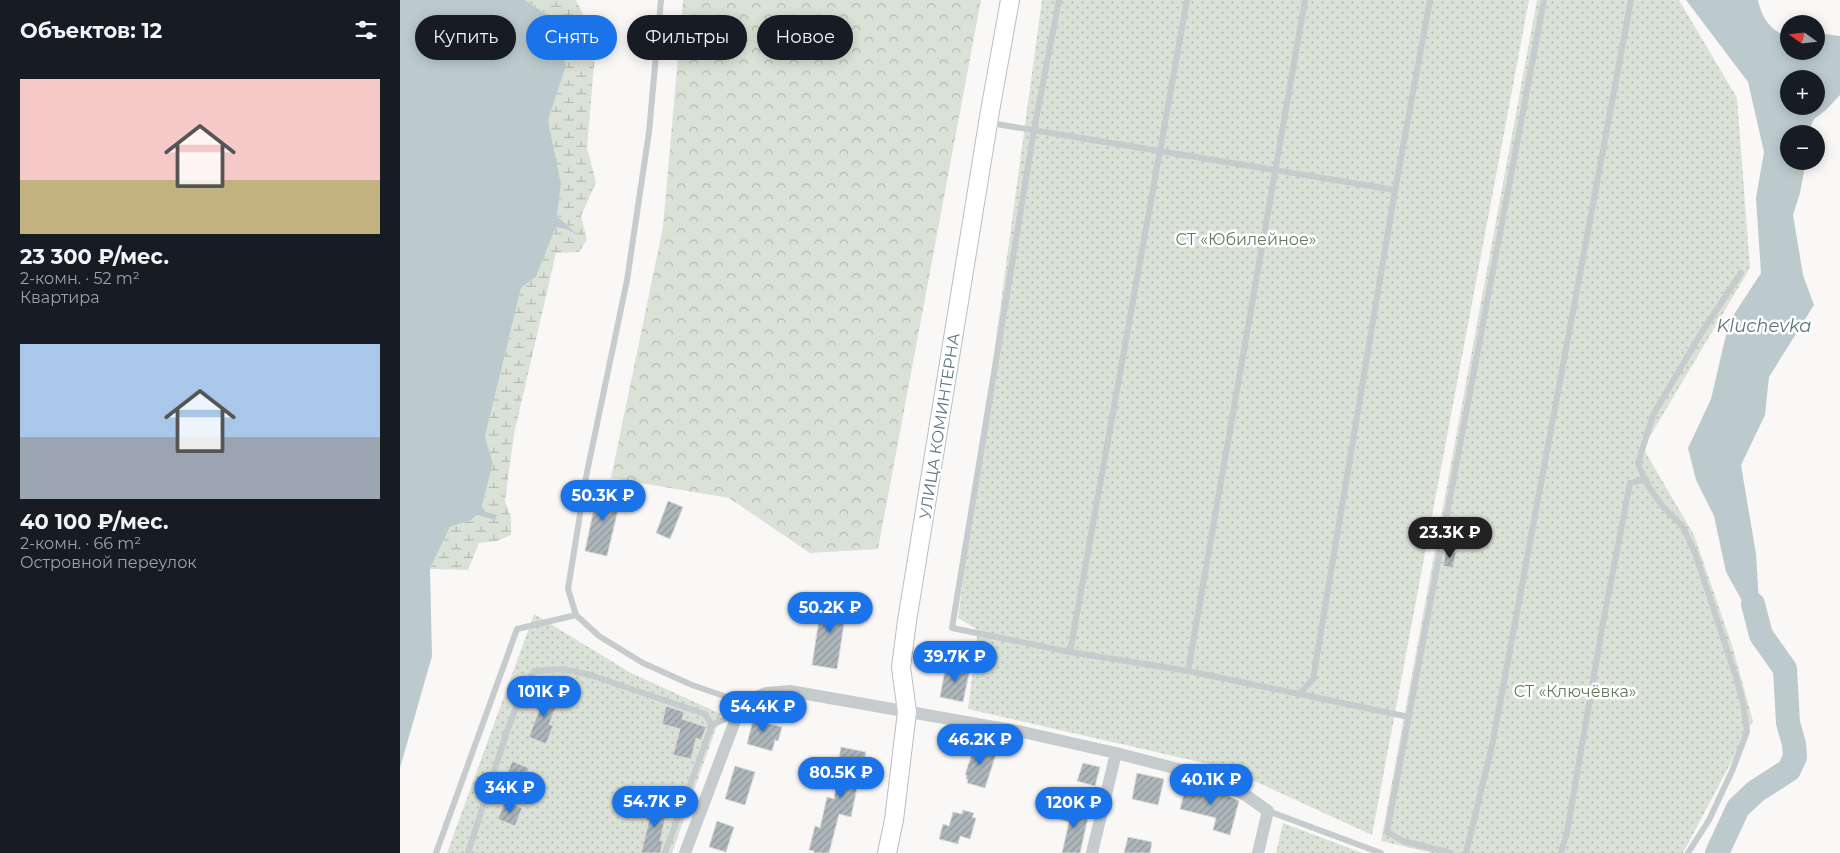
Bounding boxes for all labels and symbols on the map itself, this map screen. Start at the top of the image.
north arrow [1780,15,1825,60]
park label: СТ «Юбилейное» [1176,230,1316,249]
water label: Kluchevka [1717,315,1811,337]
street label: УЛИЦА КОМИНТЕРНА [915,332,964,520]
pin: 50.3K ₽ [557,480,649,522]
pin: 23.3K ₽ [1404,516,1496,559]
pin: 50.2K ₽ [784,592,876,634]
pin: 39.7K ₽ [909,640,1001,683]
pin: 101K ₽ [503,676,585,718]
park label: СТ «Ключёвка» [1514,682,1636,701]
pin: 54.4K ₽ [717,690,809,733]
pin: 46.2K ₽ [934,724,1026,766]
pin: 80.5K ₽ [795,756,887,799]
pin: 40.1K ₽ [1165,764,1257,806]
pin: 34K ₽ [475,772,545,814]
pin: 54.7K ₽ [609,786,701,828]
pin: 120K ₽ [1033,786,1115,829]

